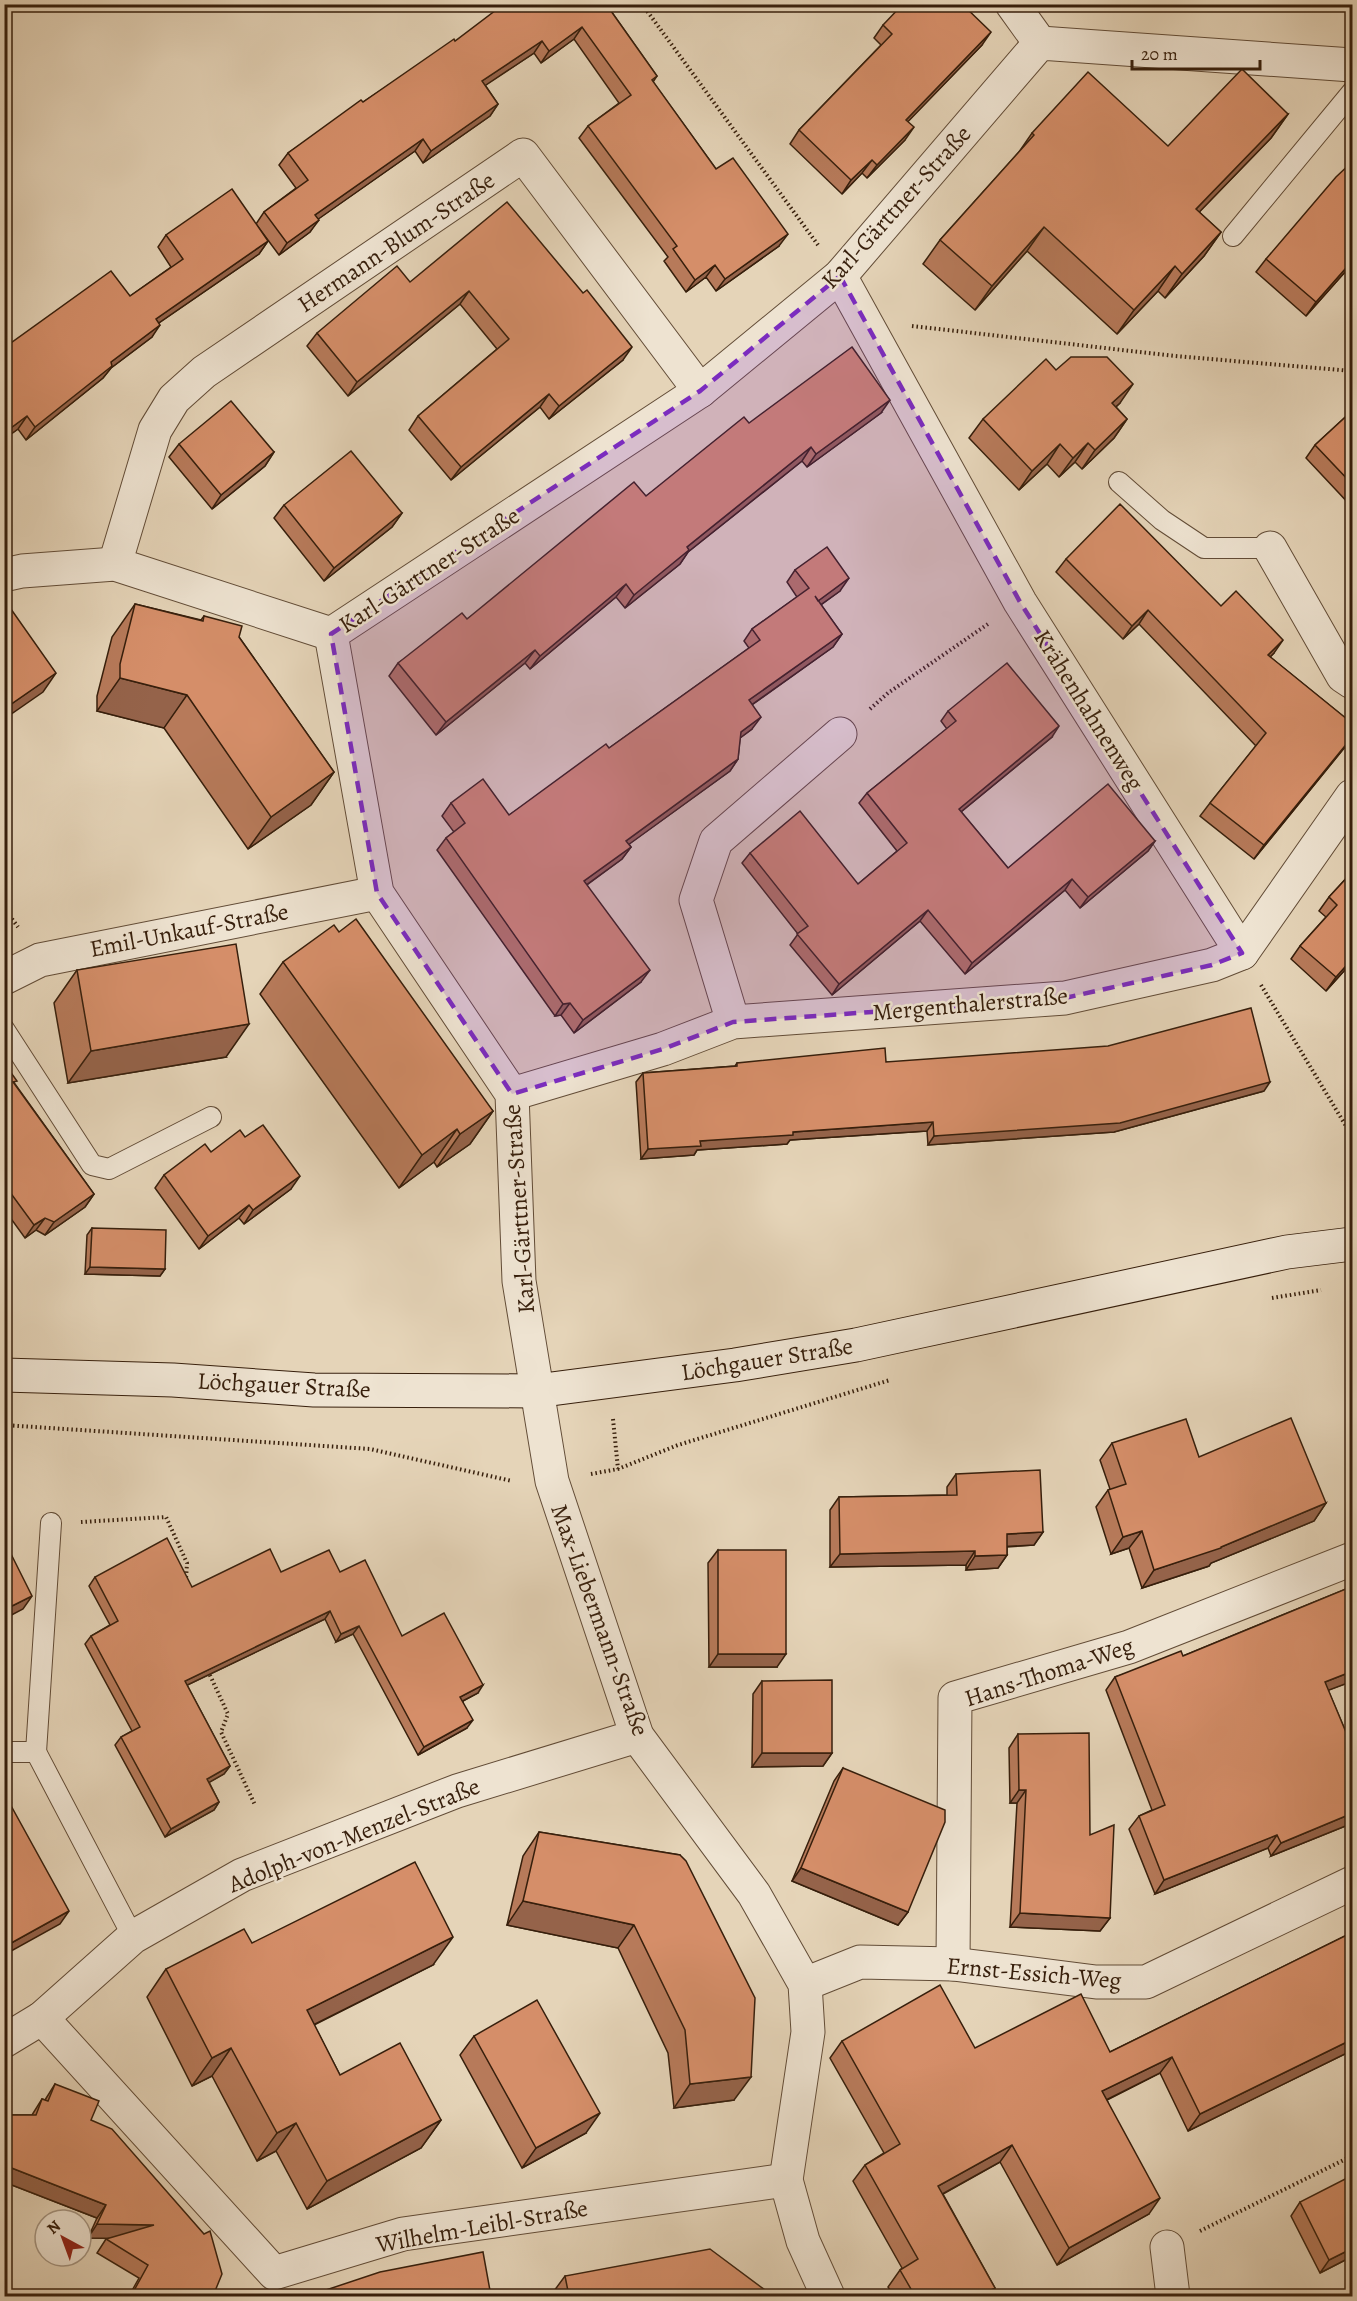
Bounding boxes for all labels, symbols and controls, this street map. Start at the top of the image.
scale bar [1132,33,1260,71]
text: 20 m [1141,42,1178,66]
street label: Karl-Gärttner-Straße [814,118,978,296]
street label: Hermann-Blum-Straße [291,164,501,320]
street label: Karl-Gärttner-Straße [332,499,526,641]
street label: Krähenhahnenweg [1027,623,1151,797]
street label: Emil-Unkauf-Straße [87,895,291,965]
street label: Mergenthalerstraße [871,980,1069,1028]
street label: Karl-Gärttner-Straße [496,1103,542,1315]
street label: Löchgauer Straße [679,1330,855,1388]
street label: Löchgauer Straße [197,1364,371,1406]
street label: Max-Liebermann-Straße [543,1500,657,1740]
street label: Hans-Thoma-Weg [960,1630,1138,1714]
street label: Adolph-von-Menzel-Straße [223,1770,484,1901]
street label: Ernst-Essich-Weg [945,1949,1123,1997]
street label: Wilhelm-Leibl-Straße [373,2192,590,2261]
north arrow [33,2208,93,2268]
text: N [42,2215,66,2240]

